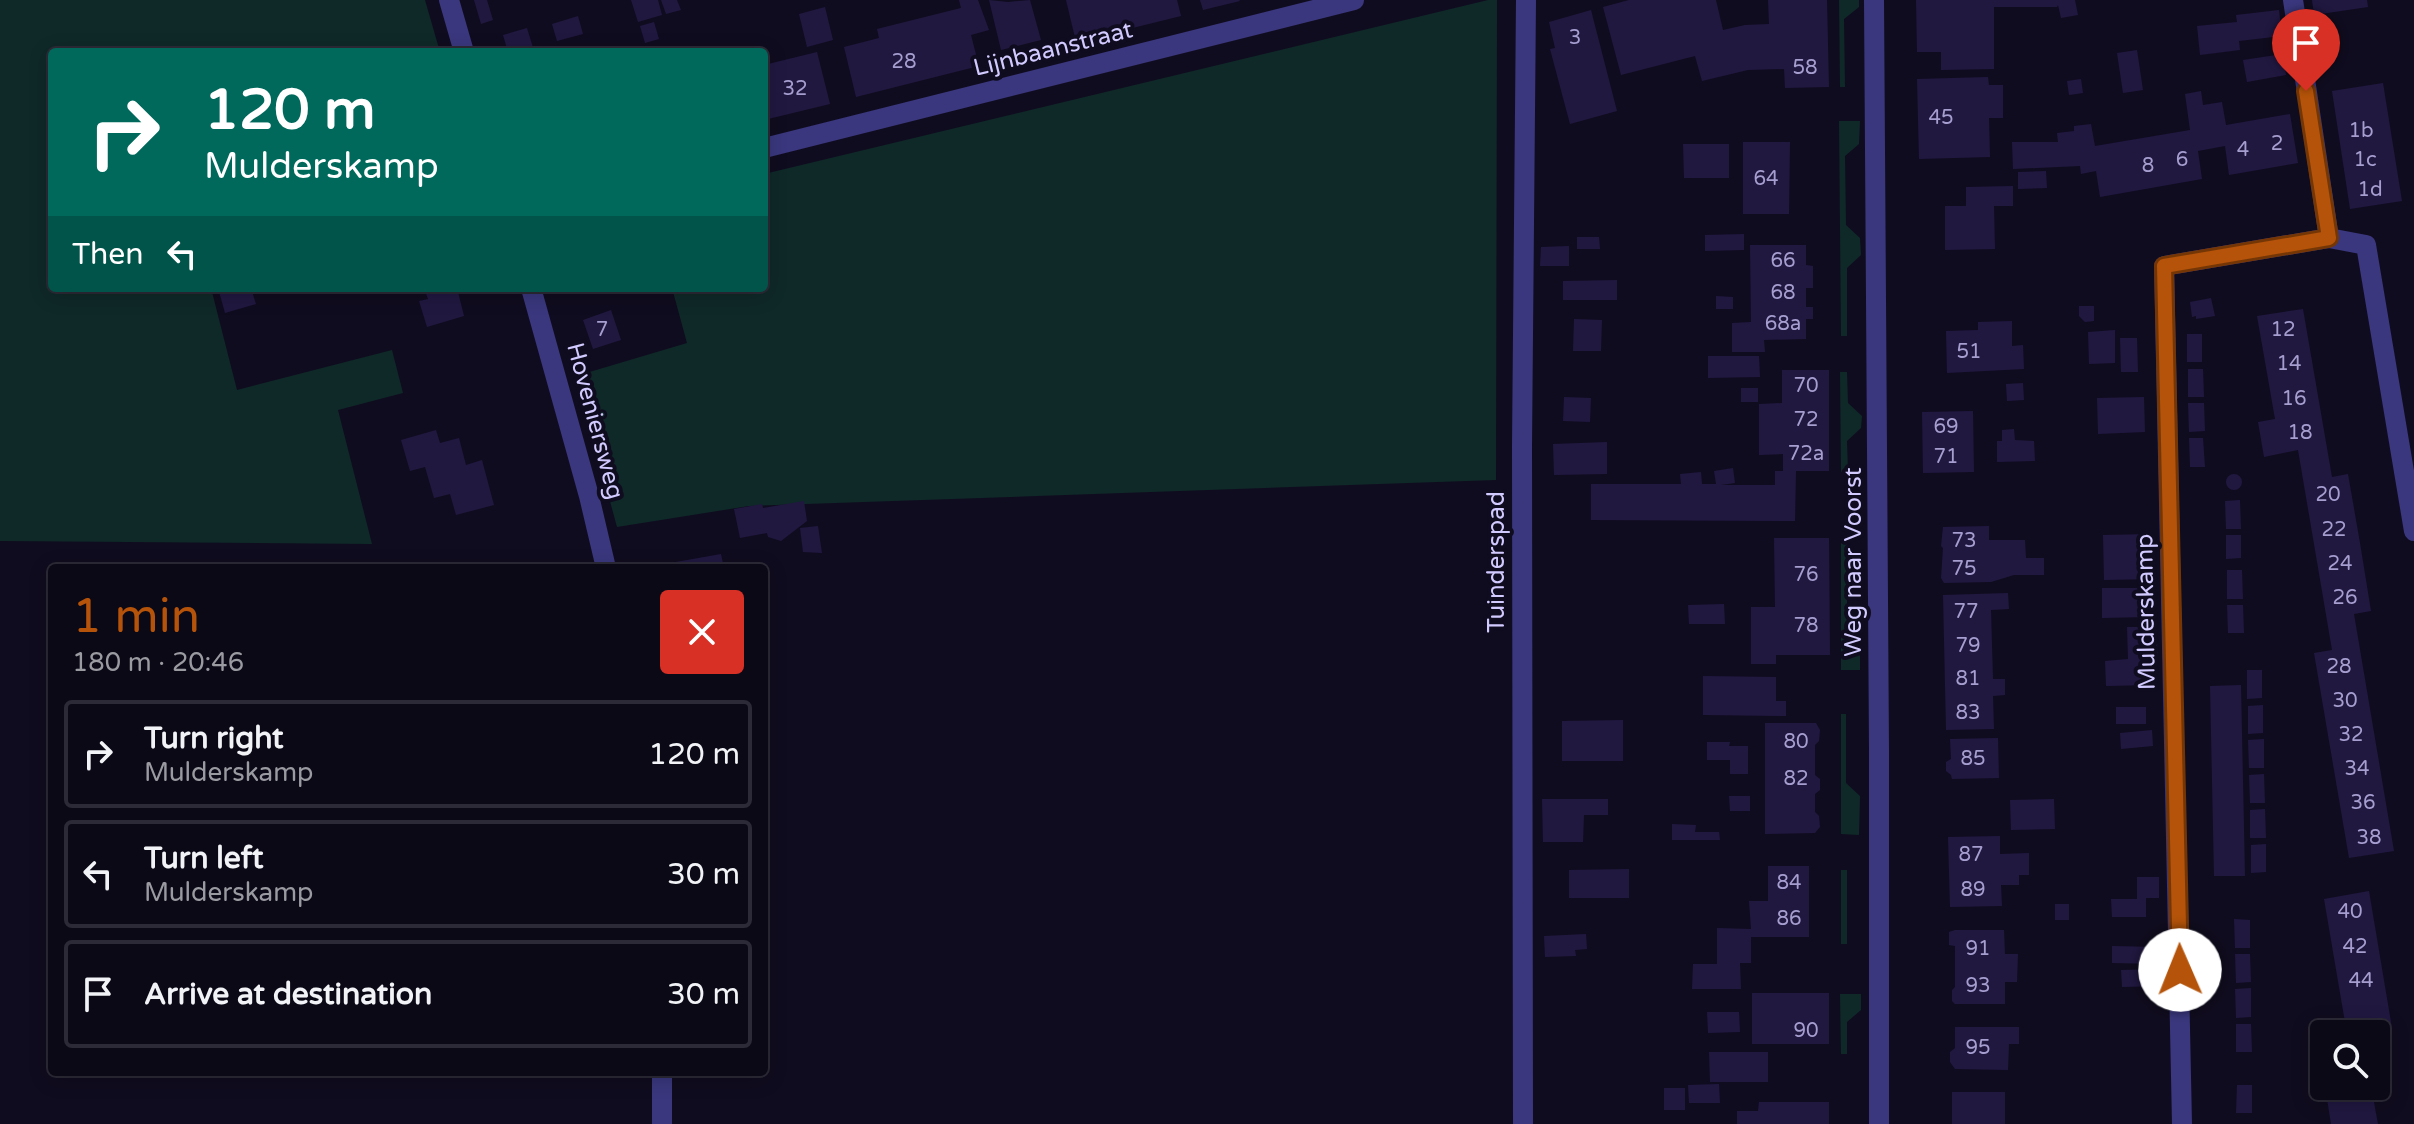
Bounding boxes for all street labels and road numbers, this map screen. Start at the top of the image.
street label: Lijnbaanstraat [970,15,1136,83]
street label: Hoveniersweg [560,340,630,502]
street label: Weg naar Voorst [1839,467,1868,657]
street label: Tuinderspad [1482,491,1511,633]
street label: Mulderskamp [2130,534,2162,690]

